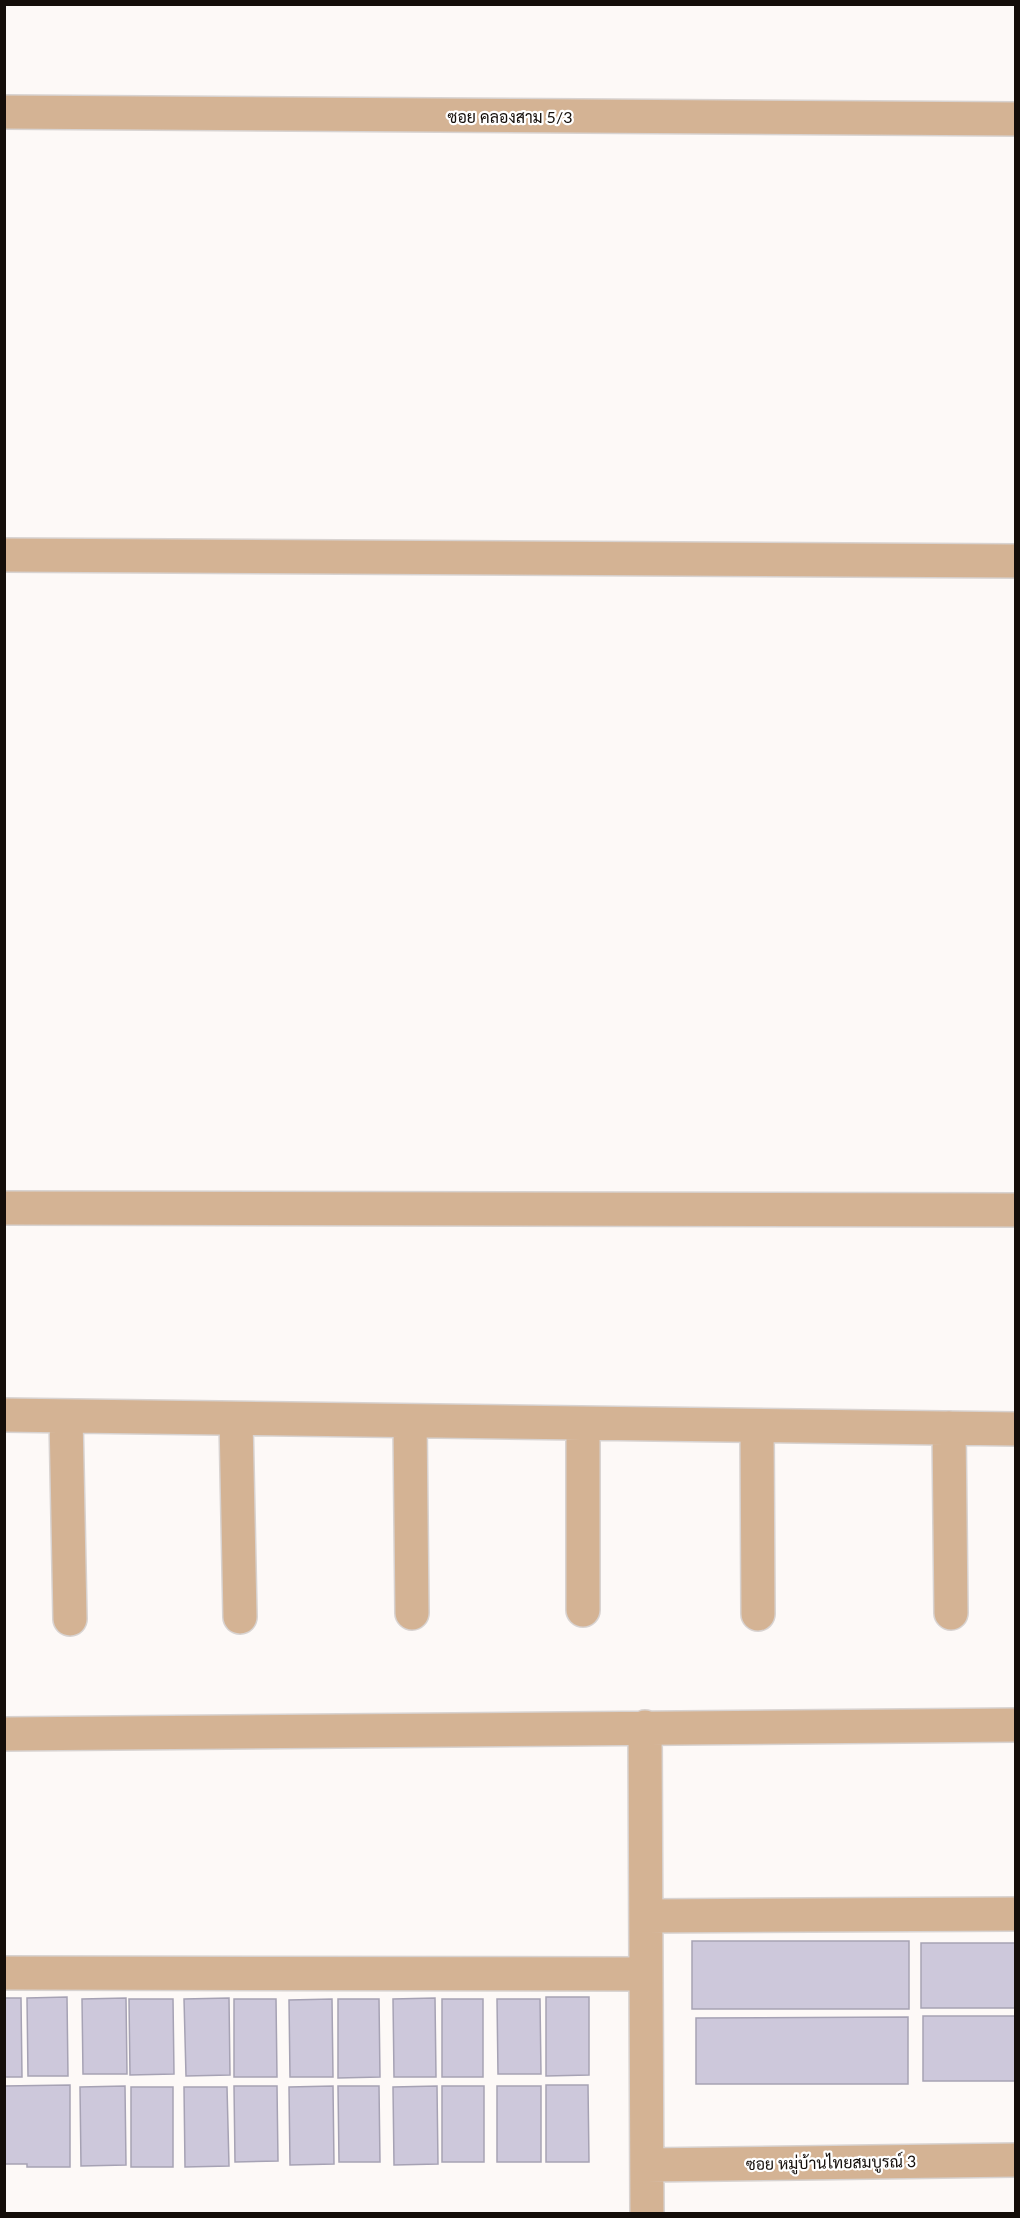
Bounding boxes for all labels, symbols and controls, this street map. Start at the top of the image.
street label: ซอย คลองสาม 5/3 [448,107,572,126]
street label: ซอย หมู่บ้านไทยสมบูรณ์ 3 [746,2149,916,2176]

